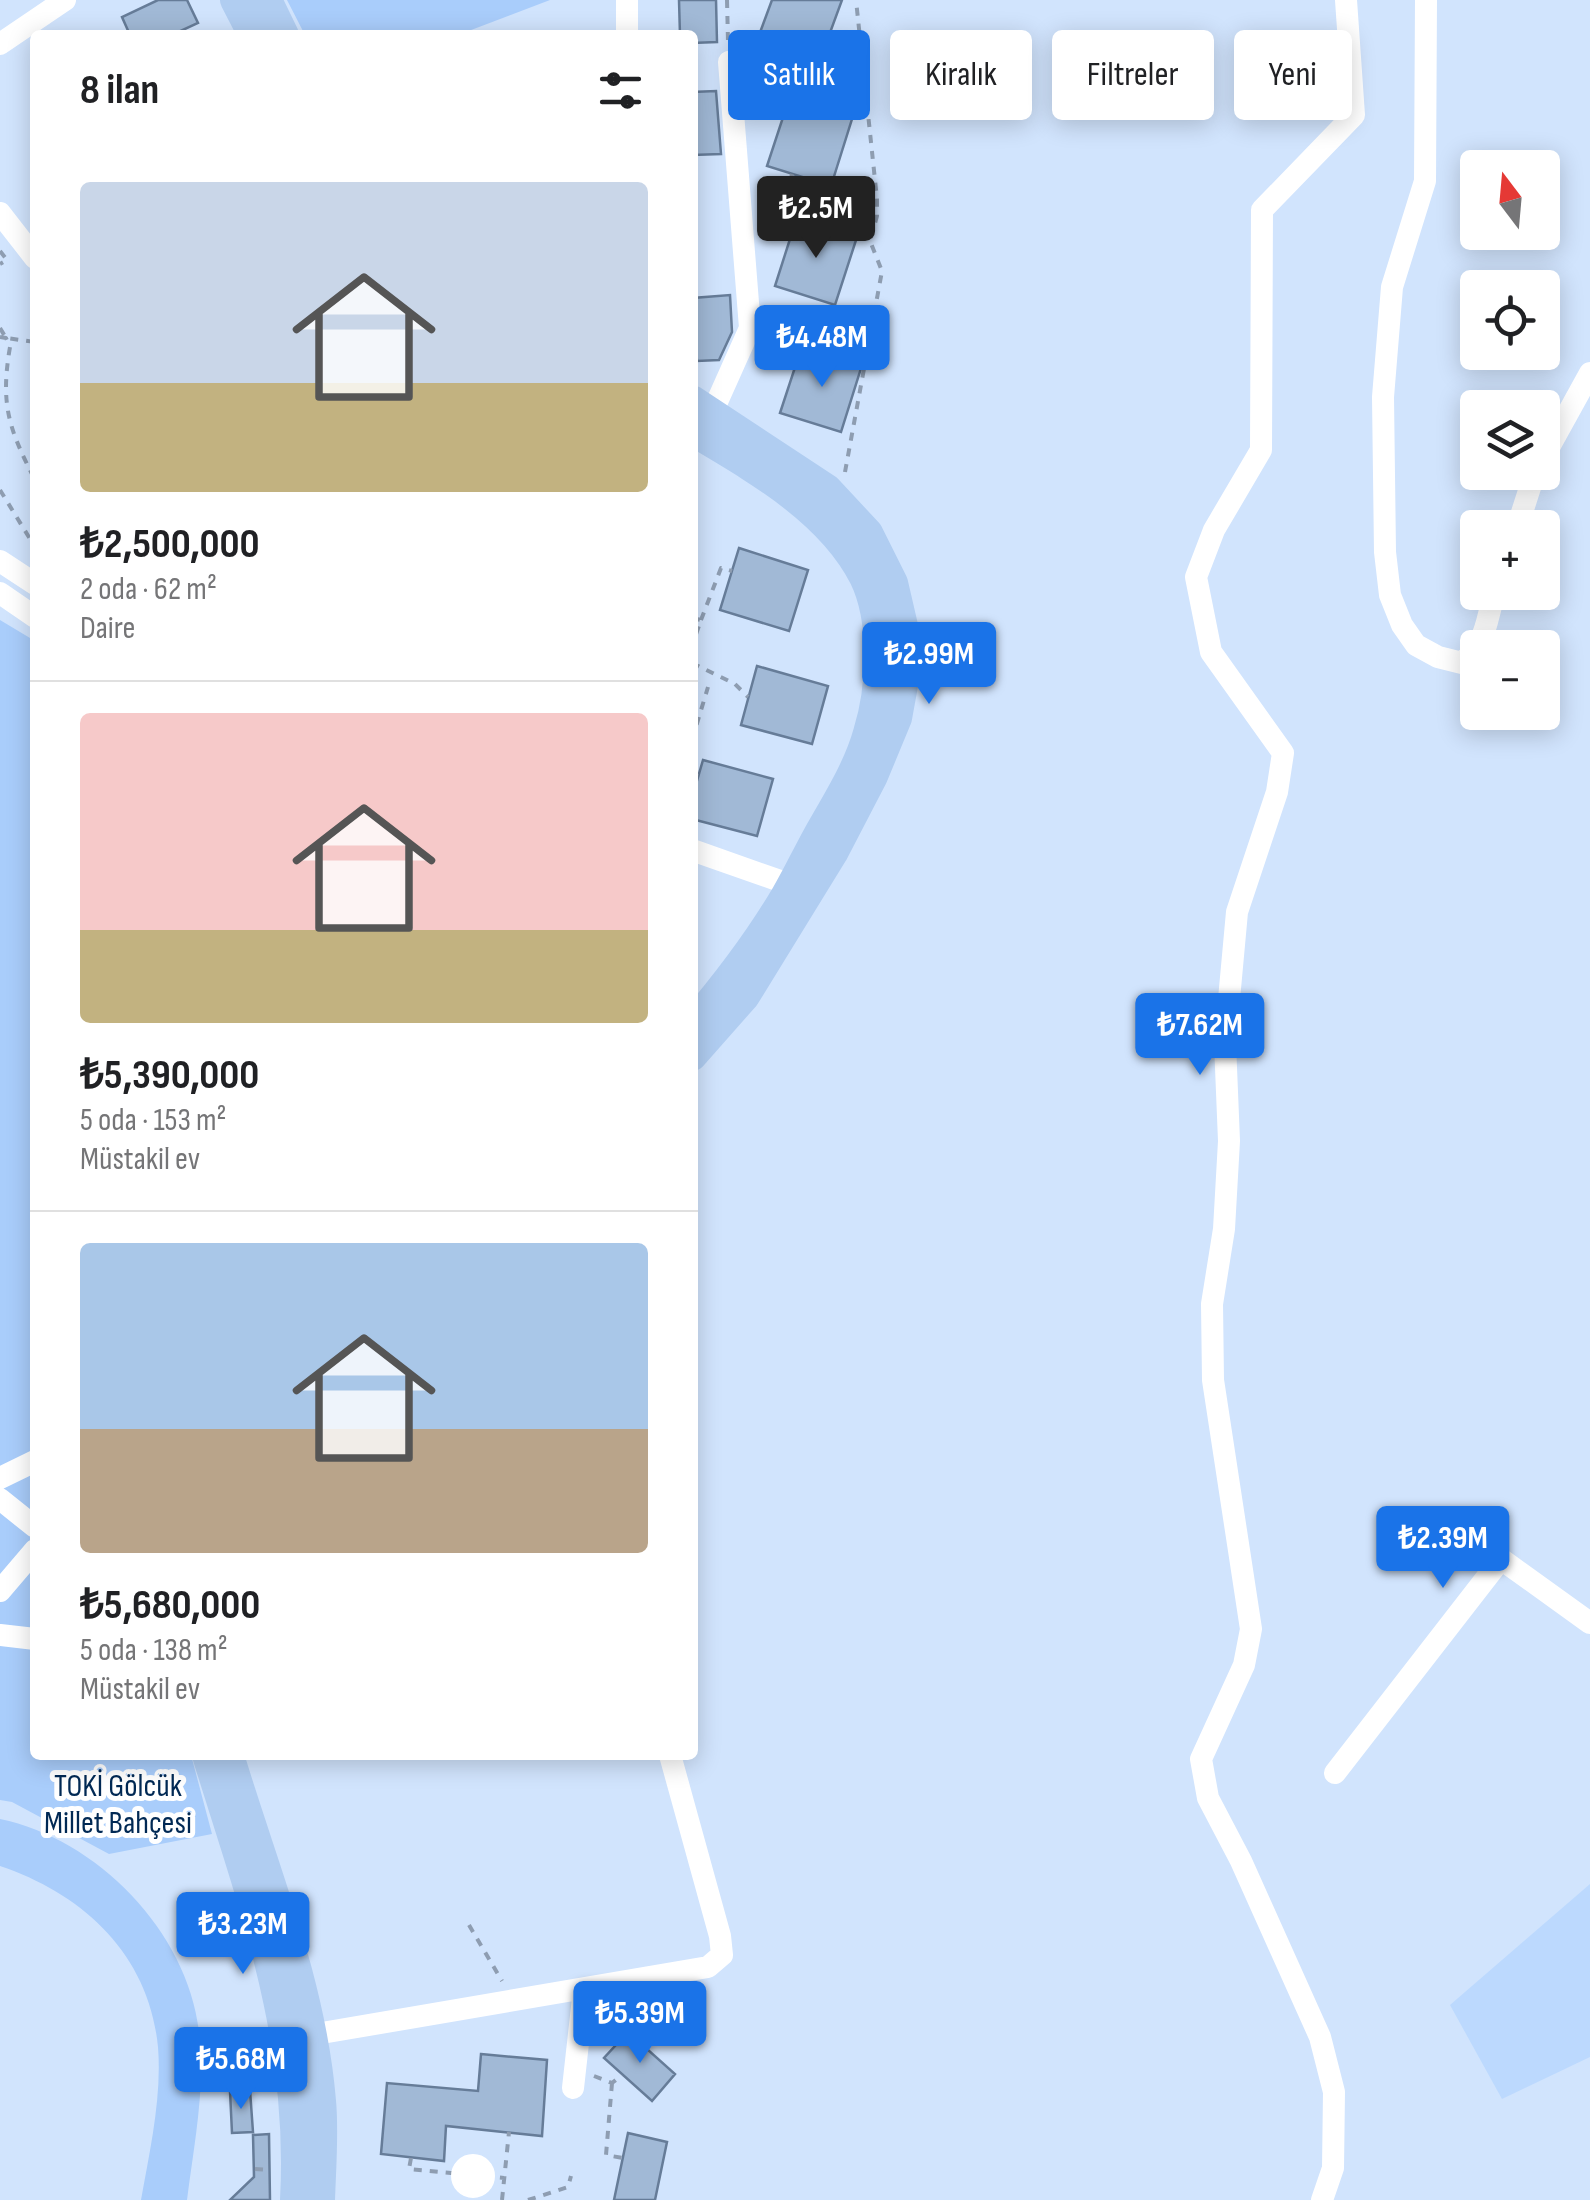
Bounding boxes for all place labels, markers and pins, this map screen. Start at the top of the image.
pin: ₺2.5M [746,176,886,261]
pin: ₺4.48M [741,305,903,390]
pin: ₺2.99M [848,622,1010,707]
pin: ₺7.62M [1119,993,1281,1078]
pin: ₺2.39M [1362,1506,1524,1591]
pin: ₺3.23M [162,1892,324,1977]
pin: ₺5.39M [559,1981,721,2066]
pin: ₺5.68M [160,2027,322,2112]

